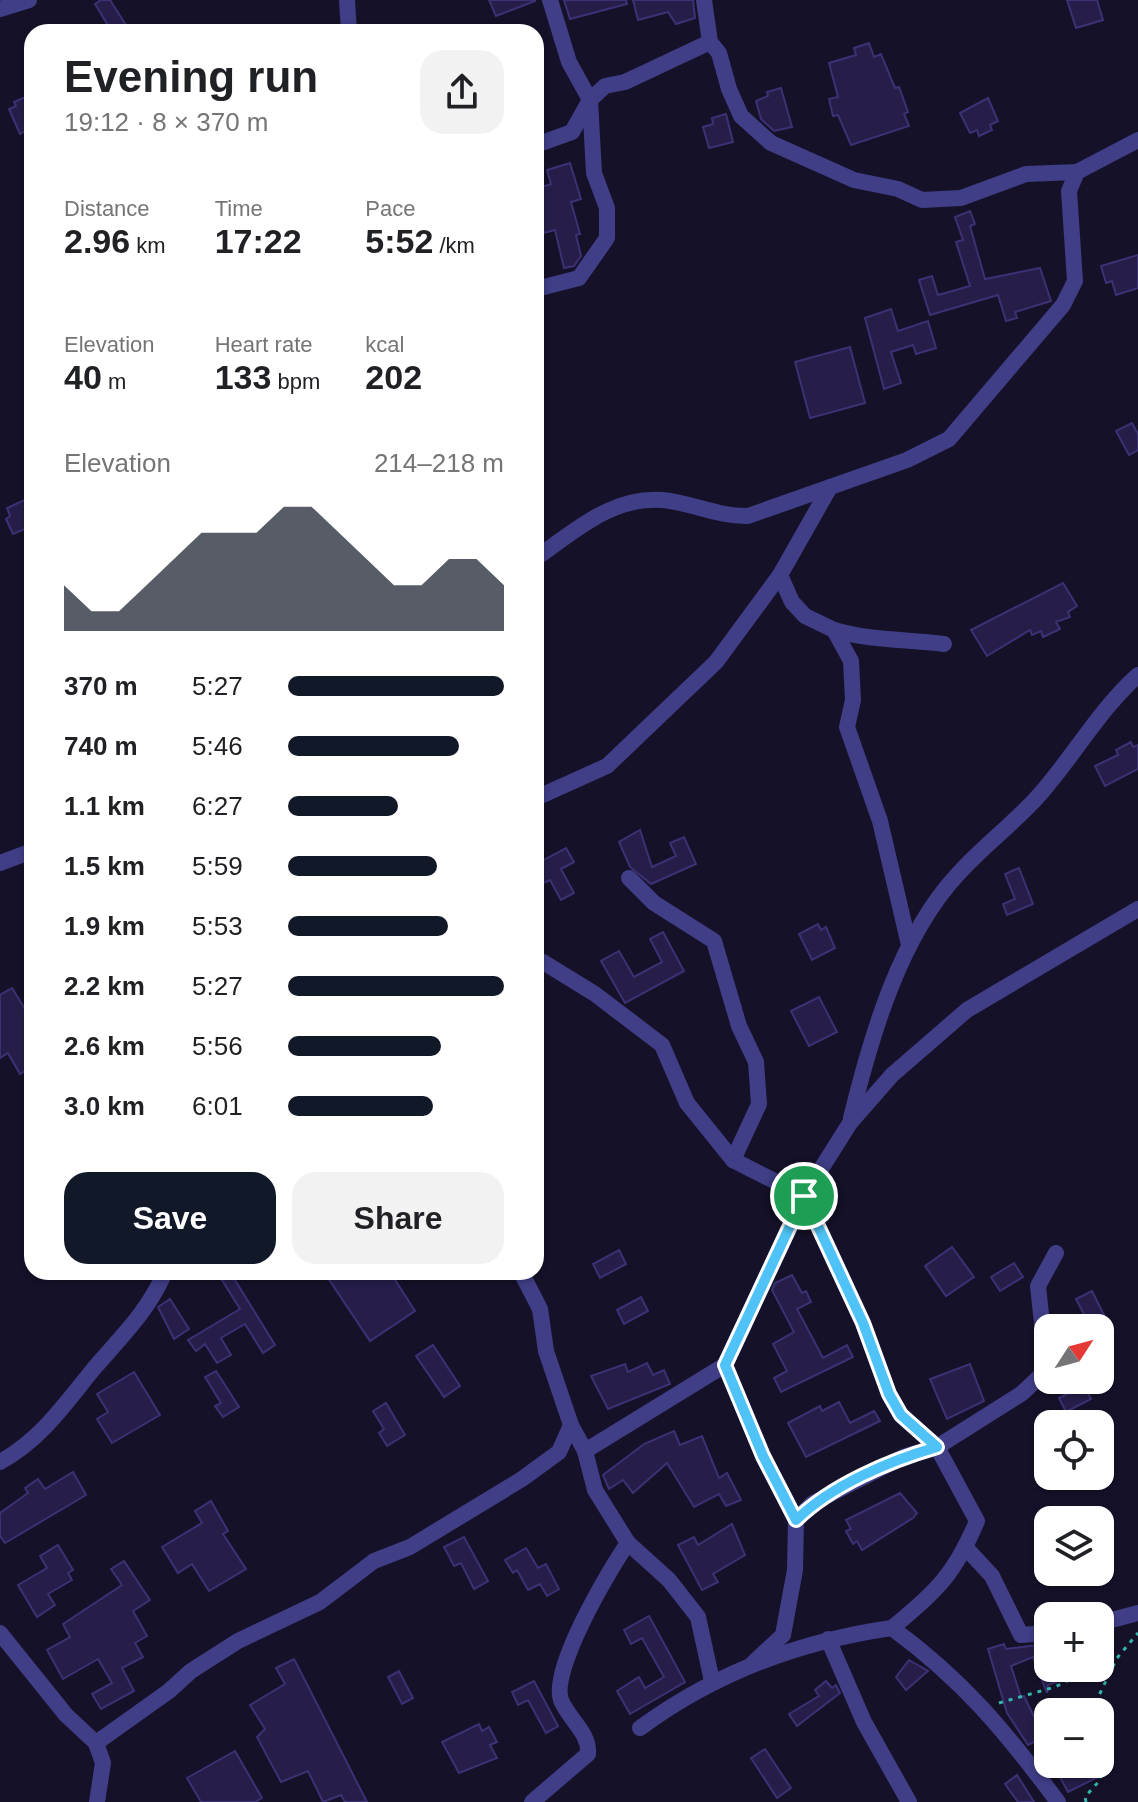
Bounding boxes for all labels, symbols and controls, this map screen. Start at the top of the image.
button: share [420,50,504,134]
text: Evening run [64,52,318,101]
text: 19:12 · 8 × 370 m [64,107,269,137]
text: Distance [64,196,150,221]
text: Time [215,196,263,221]
text: Pace [365,196,415,221]
text: 2.96 [64,222,130,260]
text: 17:22 [215,222,302,260]
text: 5:52 [365,222,433,260]
text: km [130,233,166,258]
text: /km [433,233,475,258]
text: Elevation [64,332,155,357]
text: Heart rate [215,332,312,357]
text: kcal [365,332,404,357]
text: 40 [64,358,102,396]
text: 133 [215,358,271,396]
text: 202 [365,358,422,396]
text: m [102,369,126,394]
text: bpm [271,369,320,394]
text: Elevation [64,448,171,478]
text: 214–218 m [374,448,504,478]
text: 370 m [64,671,138,701]
text: 5:27 [192,671,243,701]
text: 740 m [64,731,138,761]
text: 5:46 [192,731,243,761]
text: 1.1 km [64,791,145,821]
text: 6:27 [192,791,243,821]
text: 1.5 km [64,851,145,881]
text: 5:59 [192,851,243,881]
text: 1.9 km [64,911,145,941]
text: 5:53 [192,911,243,941]
text: 2.2 km [64,971,145,1001]
text: 5:27 [192,971,243,1001]
text: 2.6 km [64,1031,145,1061]
text: 5:56 [192,1031,243,1061]
text: 3.0 km [64,1091,145,1121]
text: 6:01 [192,1091,243,1121]
pin [770,1162,838,1230]
button: Save [64,1172,276,1264]
button: Share [292,1172,504,1264]
icon: arrive [782,1174,826,1218]
north arrow [1034,1314,1114,1394]
map controls [1034,1314,1114,1778]
button: locate [1034,1410,1114,1490]
button: layers [1034,1506,1114,1586]
button: + [1034,1602,1114,1682]
button: − [1034,1698,1114,1778]

